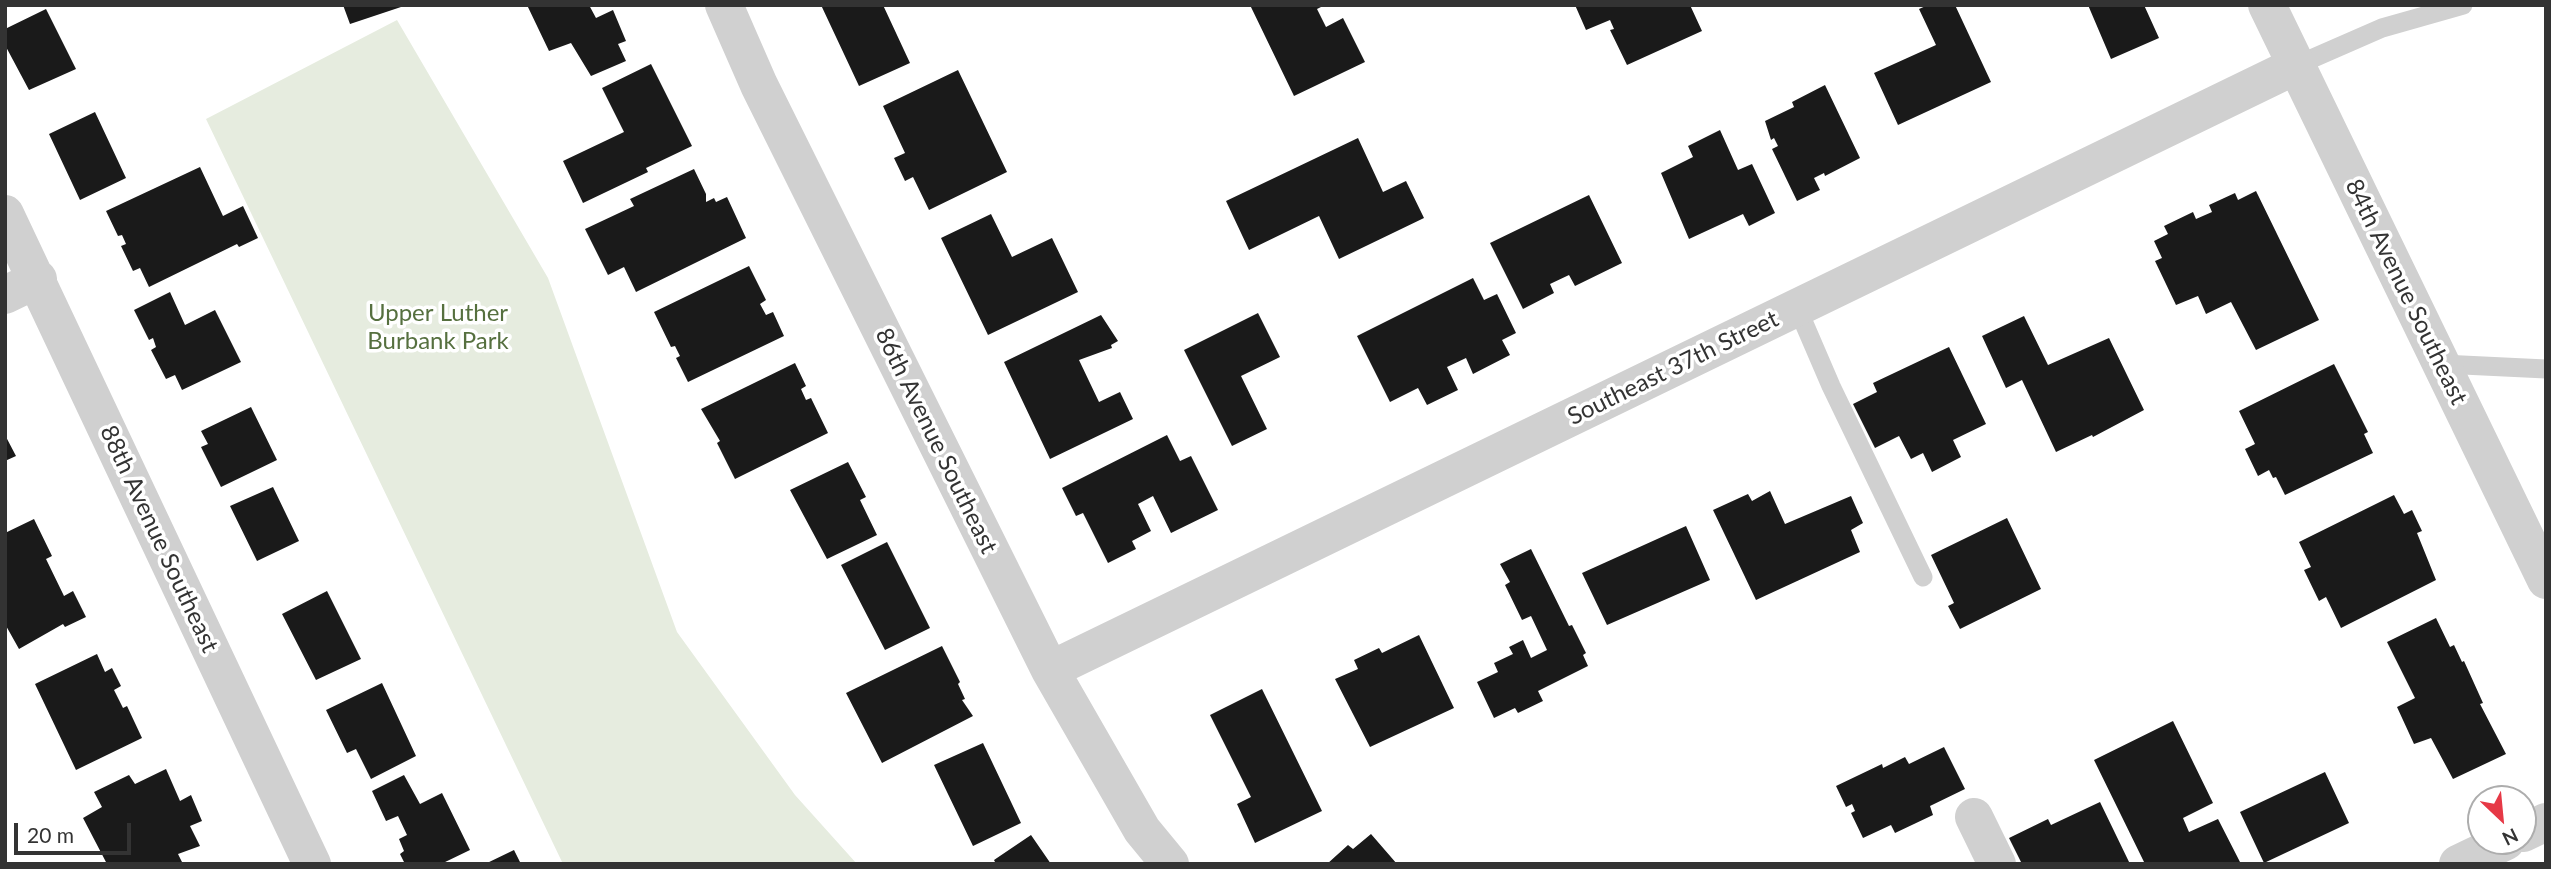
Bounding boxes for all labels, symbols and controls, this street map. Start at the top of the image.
street label: 84th Avenue Southeast [2339,175,2473,409]
park label: Upper Luther Burbank Park [367,299,509,355]
street label: Southeast 37th Street [1563,304,1783,432]
street label: 86th Avenue Southeast [869,324,1003,558]
street label: 88th Avenue Southeast [94,421,224,657]
north arrow [2467,785,2537,855]
scale bar [18,810,135,854]
text: 20 m [27,822,74,847]
text: N [2499,824,2522,851]

